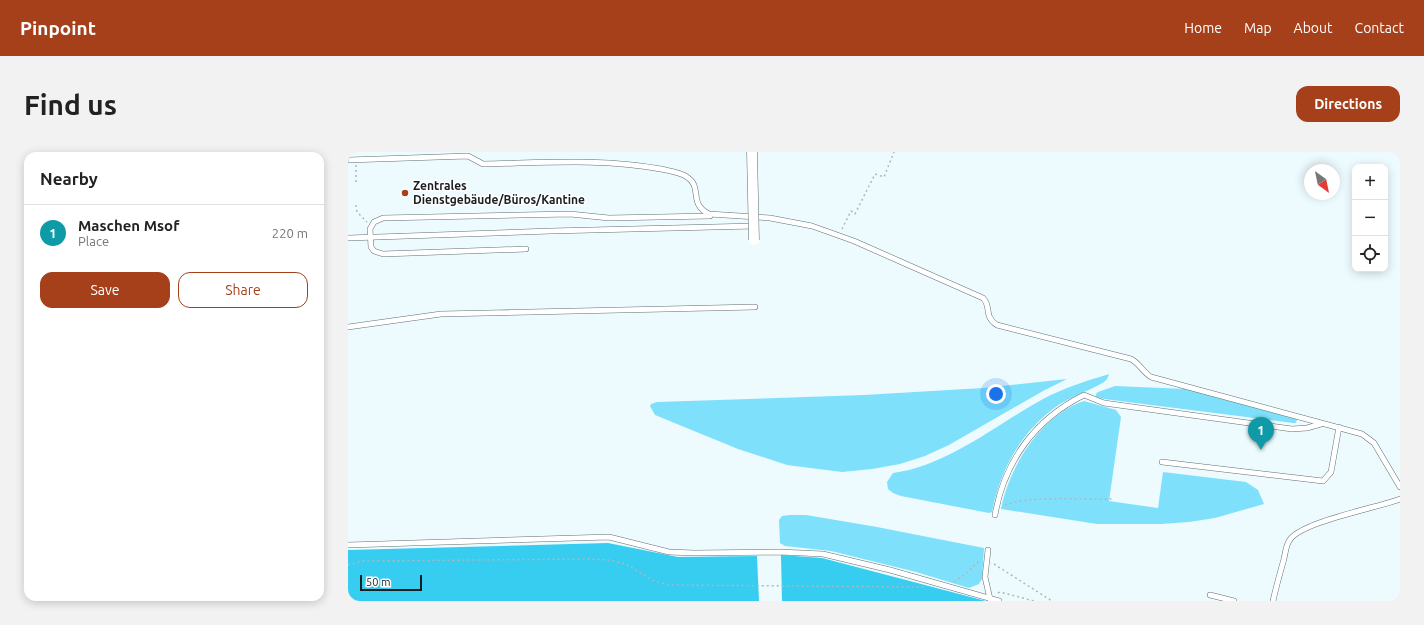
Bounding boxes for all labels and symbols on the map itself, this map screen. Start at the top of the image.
north arrow [1304,164,1340,200]
place label: Zentrales Dienstgebäude/Büros/Kantine [413,179,585,206]
marker: Zentrales Dienstgebäude/Büros/Kantine [400,188,410,198]
your location [986,384,1006,404]
pin: 1 [1248,417,1274,450]
scale bar [360,573,422,592]

